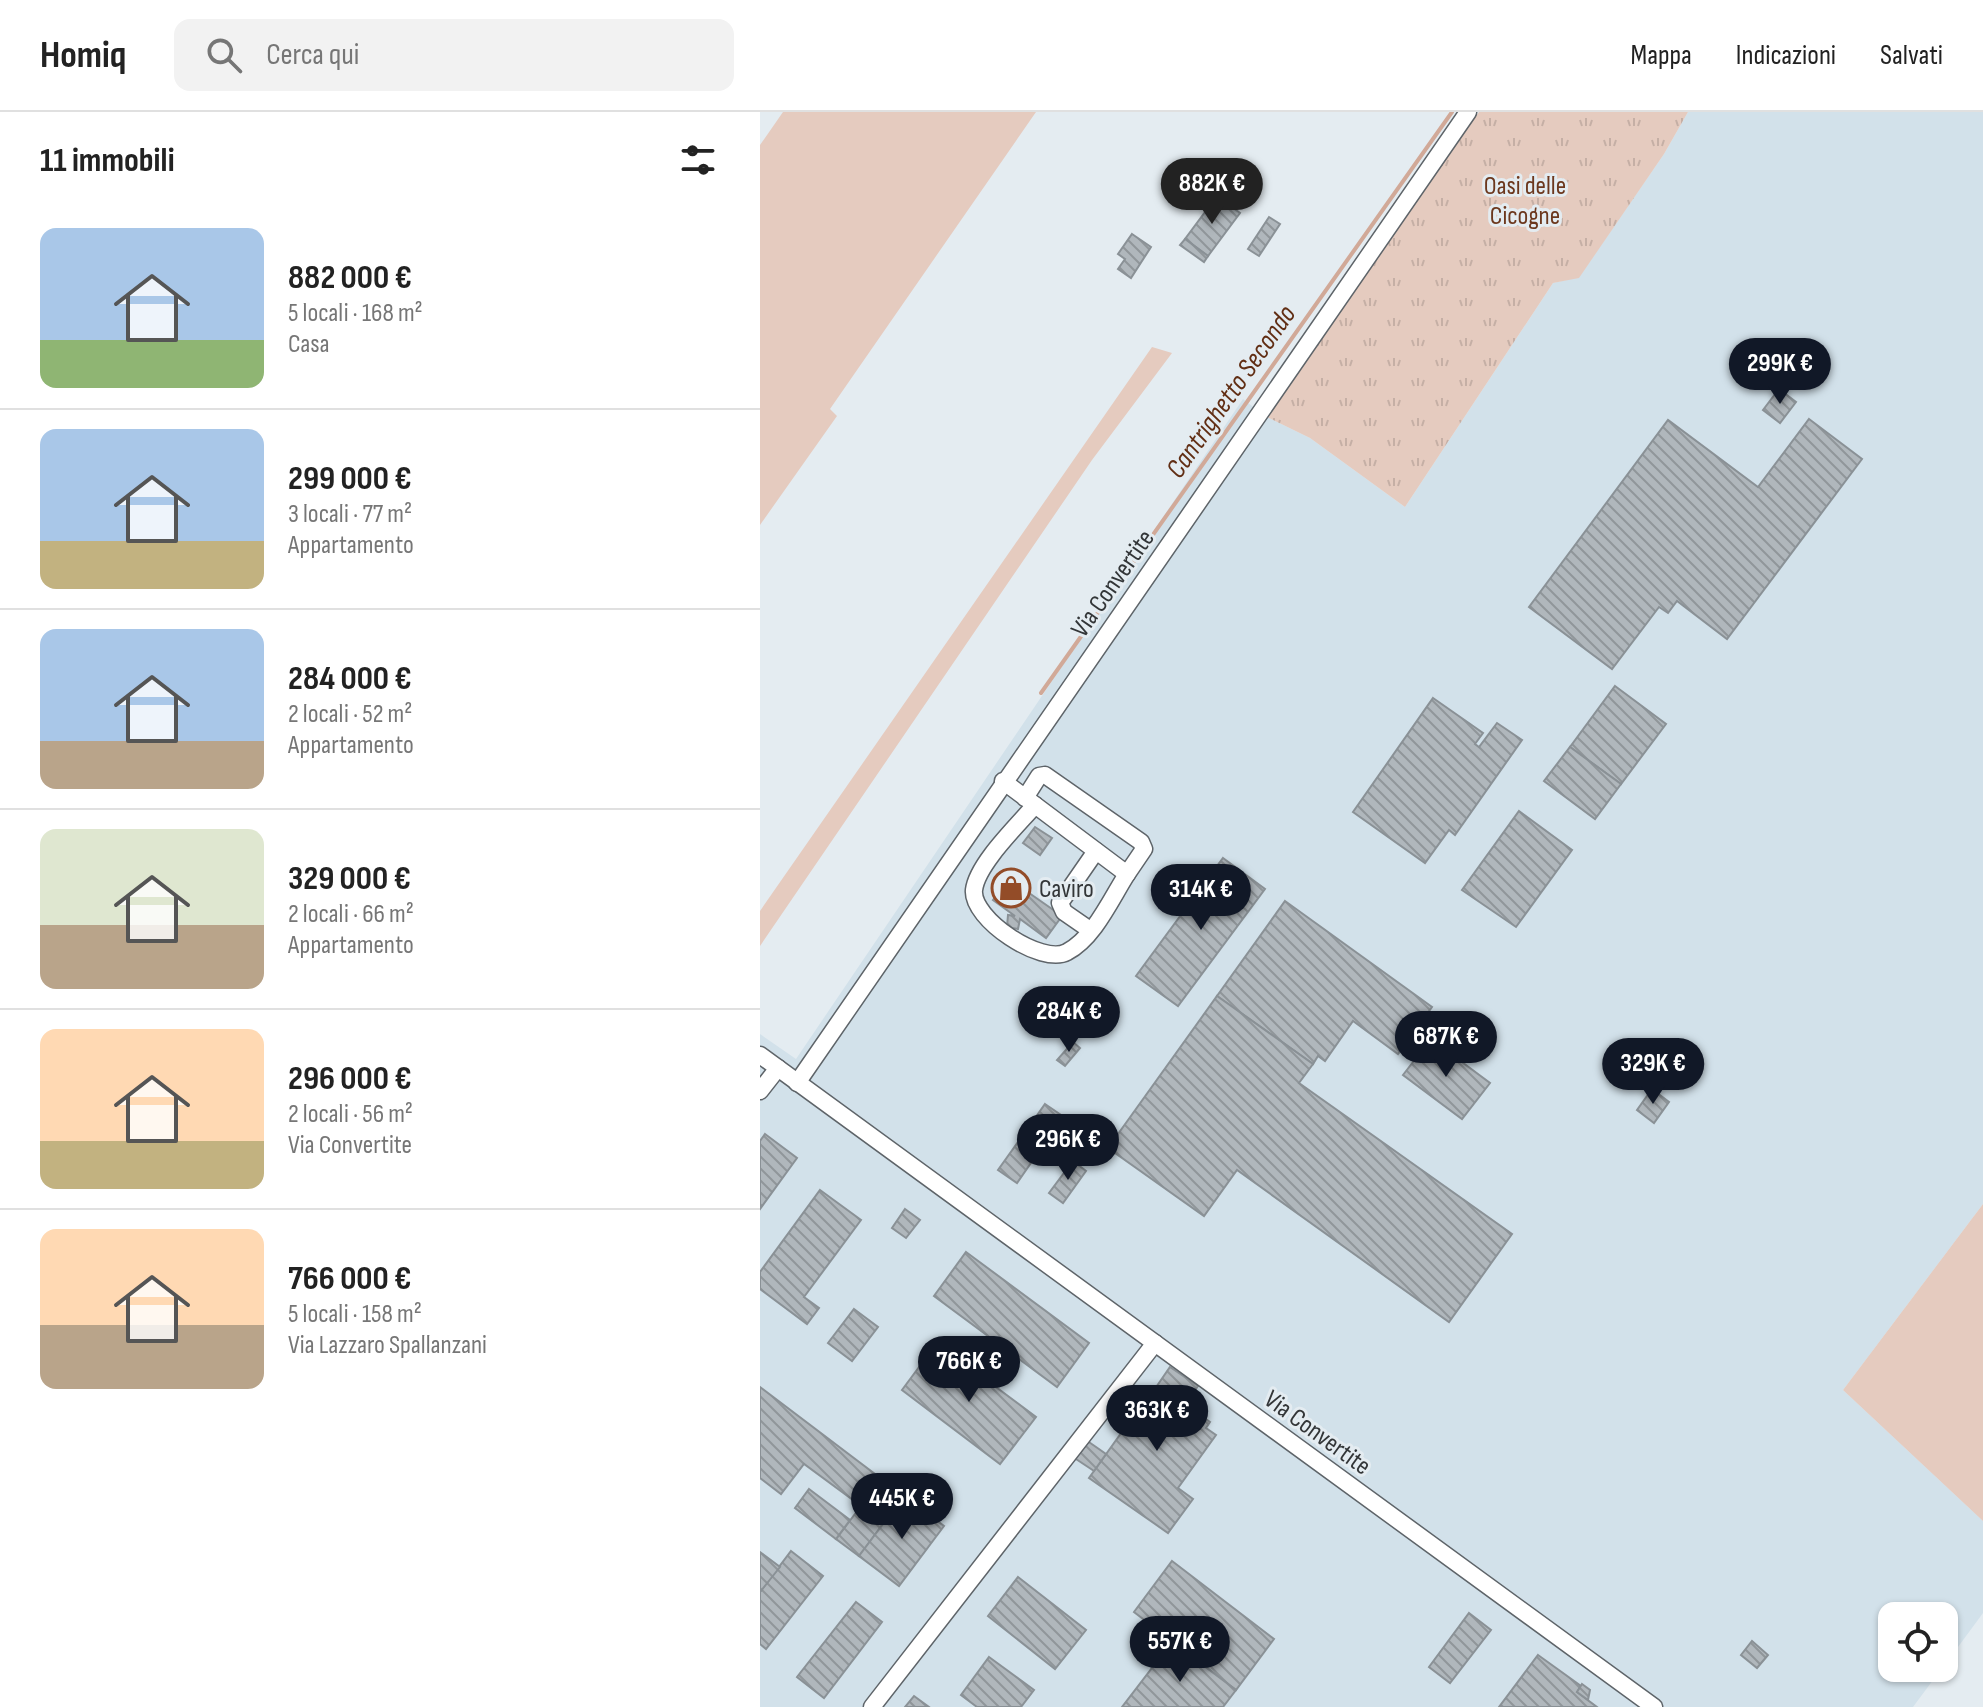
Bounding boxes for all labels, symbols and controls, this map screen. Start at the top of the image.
search box [174,19,734,91]
text: Homiq [40,33,126,78]
icon: search [202,33,246,77]
text: Cerca qui [266,37,359,73]
text: Mappa [1631,39,1692,72]
text: Indicazioni [1736,39,1836,72]
text: Salvati [1880,39,1943,72]
icon: filters [676,138,720,182]
text: 11 immobili [40,140,175,181]
pin: 882K € [1147,158,1277,226]
text: 882K € [1179,168,1245,199]
park label: Oasi delle Cicogne [1484,171,1566,232]
text: 882 000 € [288,257,412,298]
icon: home [104,260,200,356]
text: 5 locali · 168 m² [288,298,423,329]
water label: Cantrighetto Secondo [1159,299,1303,485]
text: Casa [288,329,329,360]
pin: 299K € [1715,338,1845,406]
text: 299K € [1747,348,1813,379]
text: 299 000 € [288,458,412,499]
icon: home [104,461,200,557]
text: 3 locali · 77 m² [288,499,412,530]
street label: Via Convertite [1065,524,1161,644]
text: Appartamento [288,530,414,561]
text: 284 000 € [288,658,412,699]
icon: home [104,661,200,757]
text: 2 locali · 52 m² [288,699,412,730]
text: Appartamento [288,730,414,761]
text: 329 000 € [288,858,411,899]
icon: home [104,861,200,957]
pin: 314K € [1136,864,1266,932]
shop icon: Caviro [990,867,1032,909]
place label: Caviro [1039,874,1094,905]
text: 314K € [1169,874,1233,905]
text: 2 locali · 66 m² [288,899,414,930]
text: Appartamento [288,930,414,961]
pin: 284K € [1004,986,1134,1054]
text: 284K € [1036,996,1102,1027]
pin: 687K € [1381,1011,1511,1079]
text: 687K € [1413,1021,1479,1052]
pin: 329K € [1588,1038,1718,1106]
text: 329K € [1620,1048,1686,1079]
text: 296 000 € [288,1058,412,1099]
icon: home [104,1061,200,1157]
text: 2 locali · 56 m² [288,1099,413,1130]
pin: 296K € [1003,1114,1133,1182]
text: 296K € [1035,1124,1101,1155]
text: Via Convertite [288,1130,412,1161]
text: 766 000 € [288,1258,411,1299]
icon: home [104,1261,200,1357]
text: 5 locali · 158 m² [288,1299,422,1330]
text: Via Lazzaro Spallanzani [288,1330,487,1361]
pin: 766K € [904,1336,1034,1404]
text: 766K € [936,1346,1002,1377]
street label: Via Convertite [1258,1384,1376,1482]
pin: 363K € [1092,1385,1222,1453]
text: 363K € [1124,1395,1190,1426]
pin: 445K € [837,1473,967,1541]
text: 445K € [869,1483,935,1514]
map controls [1878,1602,1958,1682]
button: locate [1878,1602,1958,1682]
pin: 557K € [1115,1616,1245,1684]
text: 557K € [1148,1626,1212,1657]

